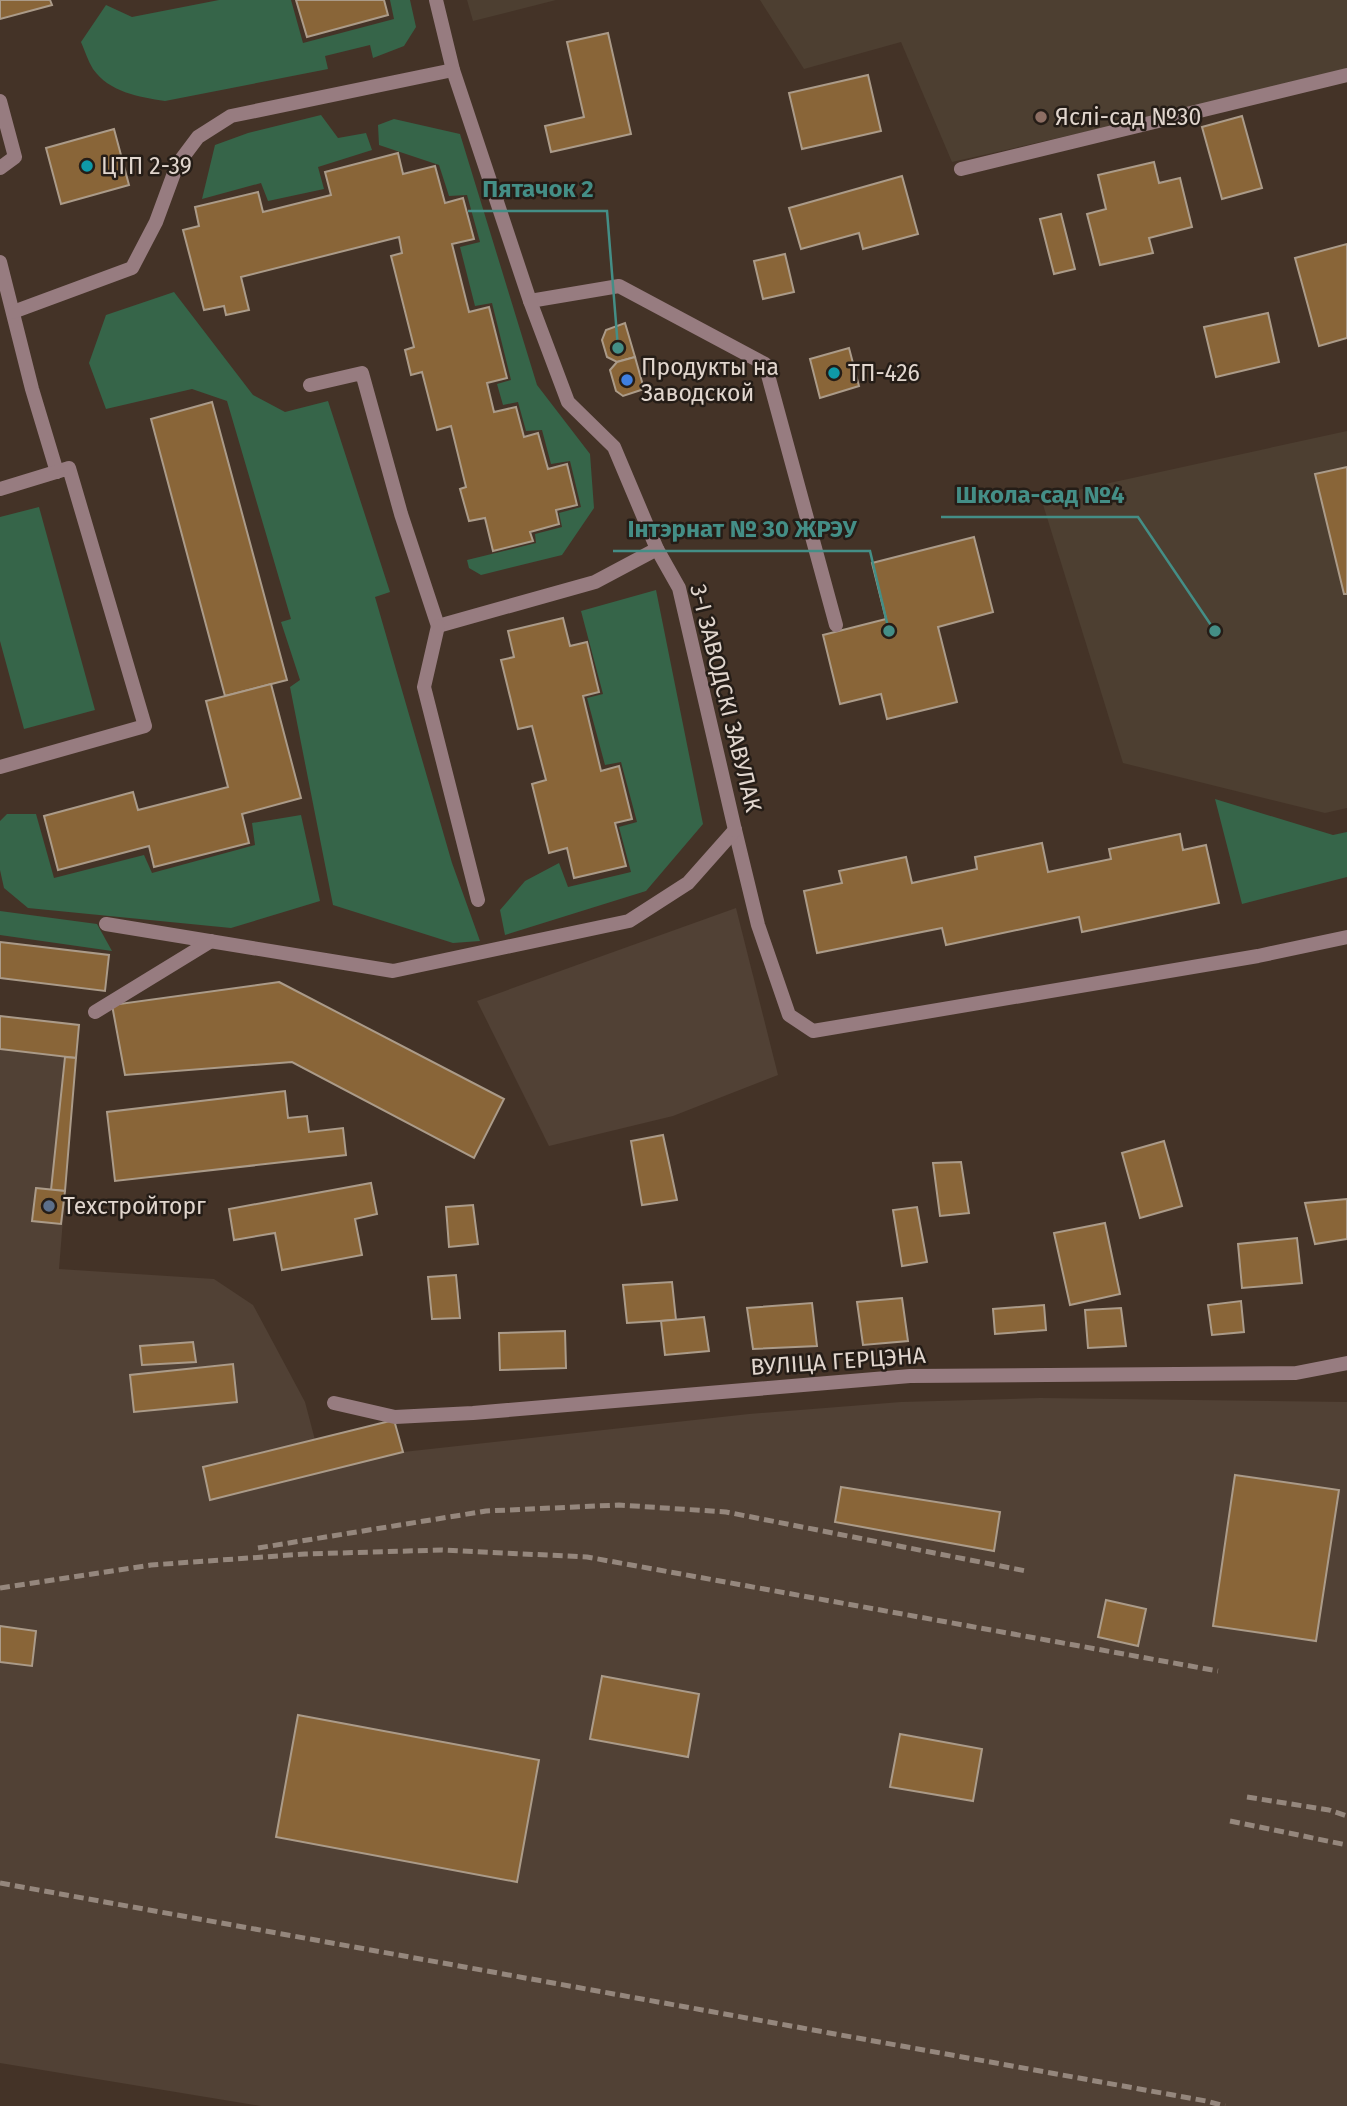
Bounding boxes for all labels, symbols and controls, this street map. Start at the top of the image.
place label: Яслі-сад №30 [1055,103,1201,131]
marker: Яслі-сад №30 [1033,109,1049,125]
place label: ЦТП 2-39 [101,152,192,180]
marker: ЦТП 2-39 [79,158,95,174]
callout: Пятачок 2 [468,166,607,211]
text: Пятачок 2 [482,175,594,203]
place label: Продукты на Заводской [641,353,779,407]
place label: ТП-426 [848,359,920,387]
marker: ТП-426 [826,365,842,381]
marker: Продукты на Заводской [619,372,635,388]
callout: Школа-сад №4 [941,472,1138,517]
text: Школа-сад №4 [955,481,1125,509]
callout: Інтэрнат № 30 ЖРЭУ [613,506,870,551]
text: Інтэрнат № 30 ЖРЭУ [627,515,858,543]
street label: 3-І ЗАВОДСКІ ЗАВУЛАК [684,581,768,815]
place label: Техстройторг [63,1192,206,1220]
marker: Техстройторг [41,1198,57,1214]
street label: ВУЛІЦА ГЕРЦЭНА [749,1341,927,1381]

